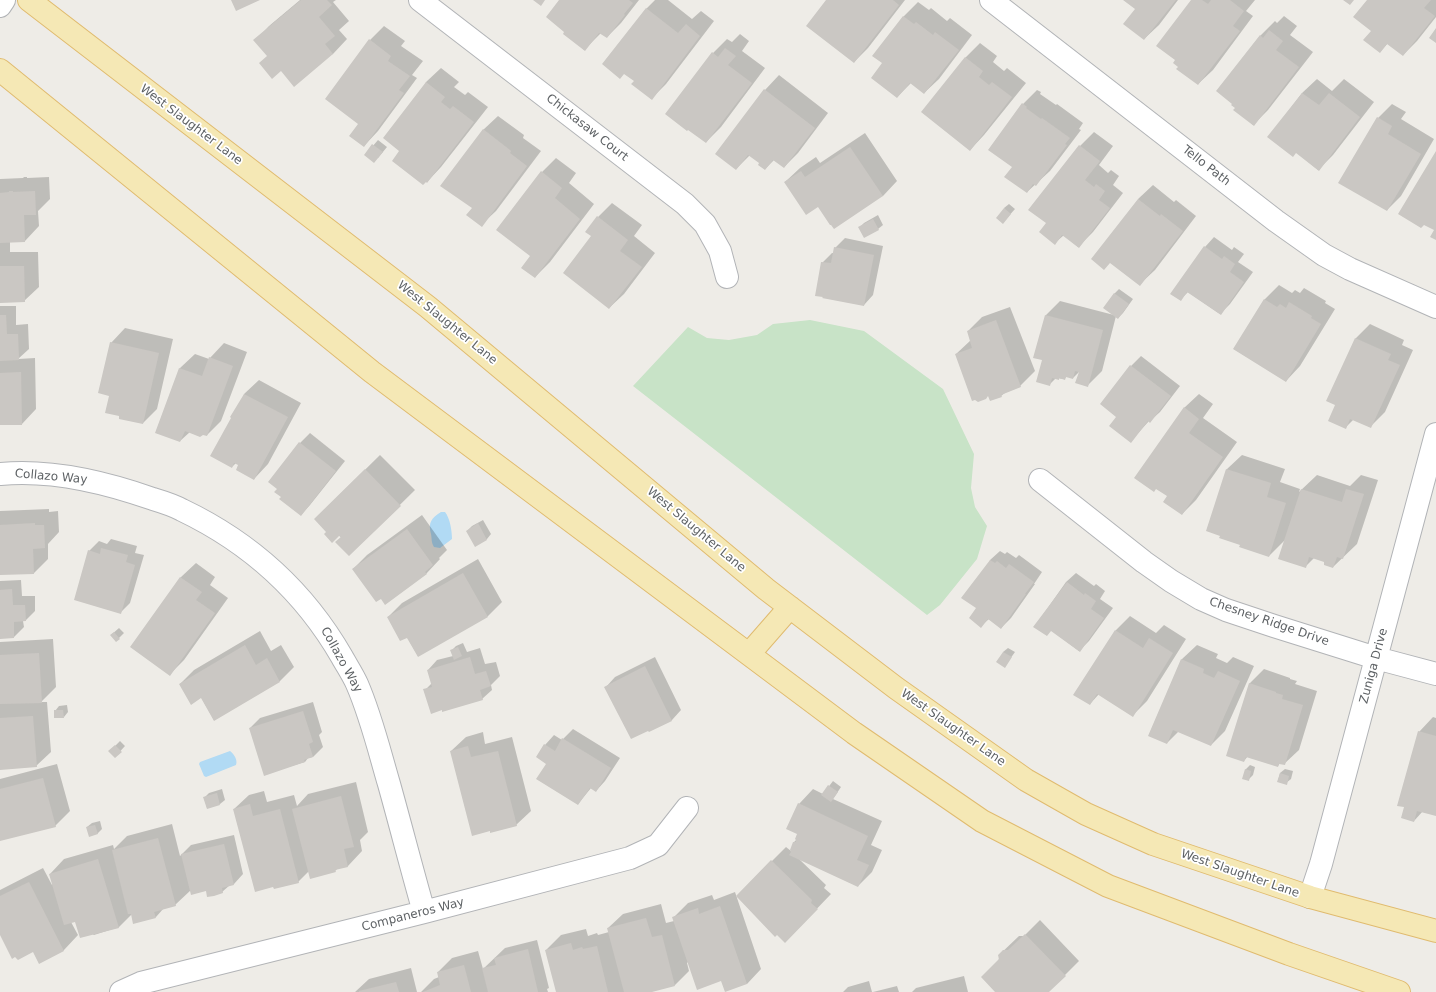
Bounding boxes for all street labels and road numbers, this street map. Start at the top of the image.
street label: West Slaughter Lane [137,82,245,168]
street label: Chickasaw Court [543,91,631,165]
street label: Tello Path [1179,143,1233,189]
street label: West Slaughter Lane [394,278,500,368]
street label: Collazo Way [14,467,88,487]
street label: West Slaughter Lane [644,485,748,575]
street label: Chesney Ridge Drive [1207,595,1331,649]
street label: Collazo Way [317,625,365,695]
street label: Zuniga Drive [1357,627,1391,705]
street label: West Slaughter Lane [898,686,1008,770]
street label: West Slaughter Lane [1179,847,1301,901]
street label: Companeros Way [360,895,466,935]

